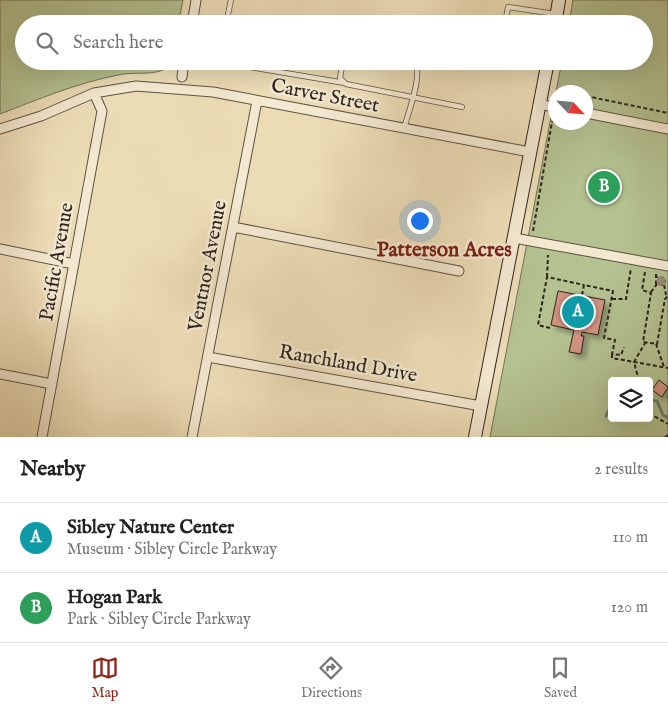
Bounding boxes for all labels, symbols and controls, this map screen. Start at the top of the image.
search box [15,15,653,70]
icon: search [33,29,61,57]
text: Search here [73,31,164,55]
street label: Carver Street [269,73,381,119]
north arrow [548,85,593,130]
pin: B [588,168,620,206]
street label: Ventnor Avenue [183,198,233,335]
street label: Pacific Avenue [34,201,80,323]
your location [407,208,433,234]
district label: Patterson Acres [376,237,512,264]
pin: A [562,293,594,331]
street label: Ranchland Drive [277,340,419,388]
map controls [608,377,653,422]
button: layers [608,377,653,422]
text: Nearby [20,456,85,483]
text: 2 results [594,460,648,480]
text: Sibley Nature Center [67,516,234,540]
text: A [31,528,41,548]
text: 110 m [612,528,648,548]
text: Museum · Sibley Circle Parkway [67,540,277,560]
text: Hogan Park [67,586,162,610]
text: B [31,598,41,618]
text: 120 m [611,598,648,618]
text: Park · Sibley Circle Parkway [67,610,251,630]
tab: Map [91,654,119,702]
tab: Directions [301,654,362,702]
tab: Saved [544,654,577,702]

